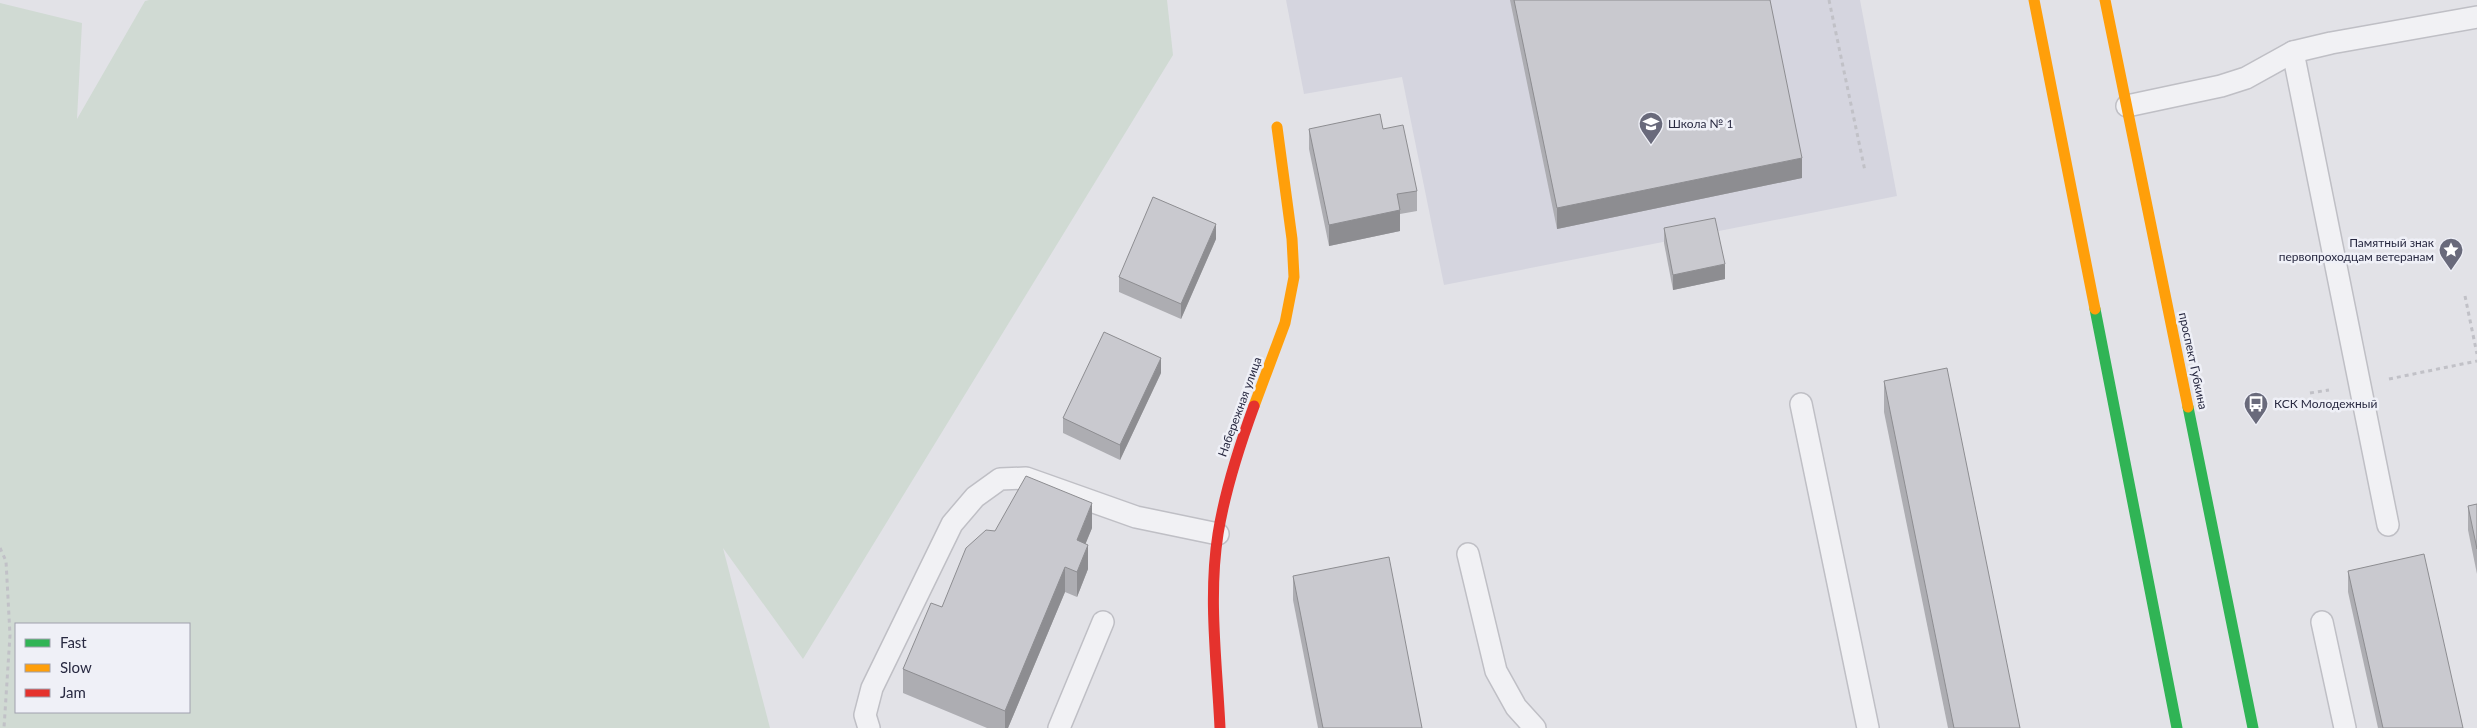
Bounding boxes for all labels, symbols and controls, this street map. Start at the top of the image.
school or university icon: Школа № 1 [1638,111,1664,145]
place label: Школа № 1 [1668,116,1733,131]
place label: Памятный знак первопроходцам ветеранам [2279,235,2435,264]
place icon: Памятный знак первопроходцам ветеранам [2438,237,2464,271]
street label: проспект Губкина [2176,311,2211,411]
street label: Набережная улица [1214,355,1265,459]
bus stop icon: КСК Молодежный [2243,391,2269,425]
place label: КСК Молодежный [2274,396,2377,411]
legend [15,623,190,713]
text: Fast [60,633,87,651]
text: Slow [60,658,92,676]
text: Jam [60,683,86,701]

